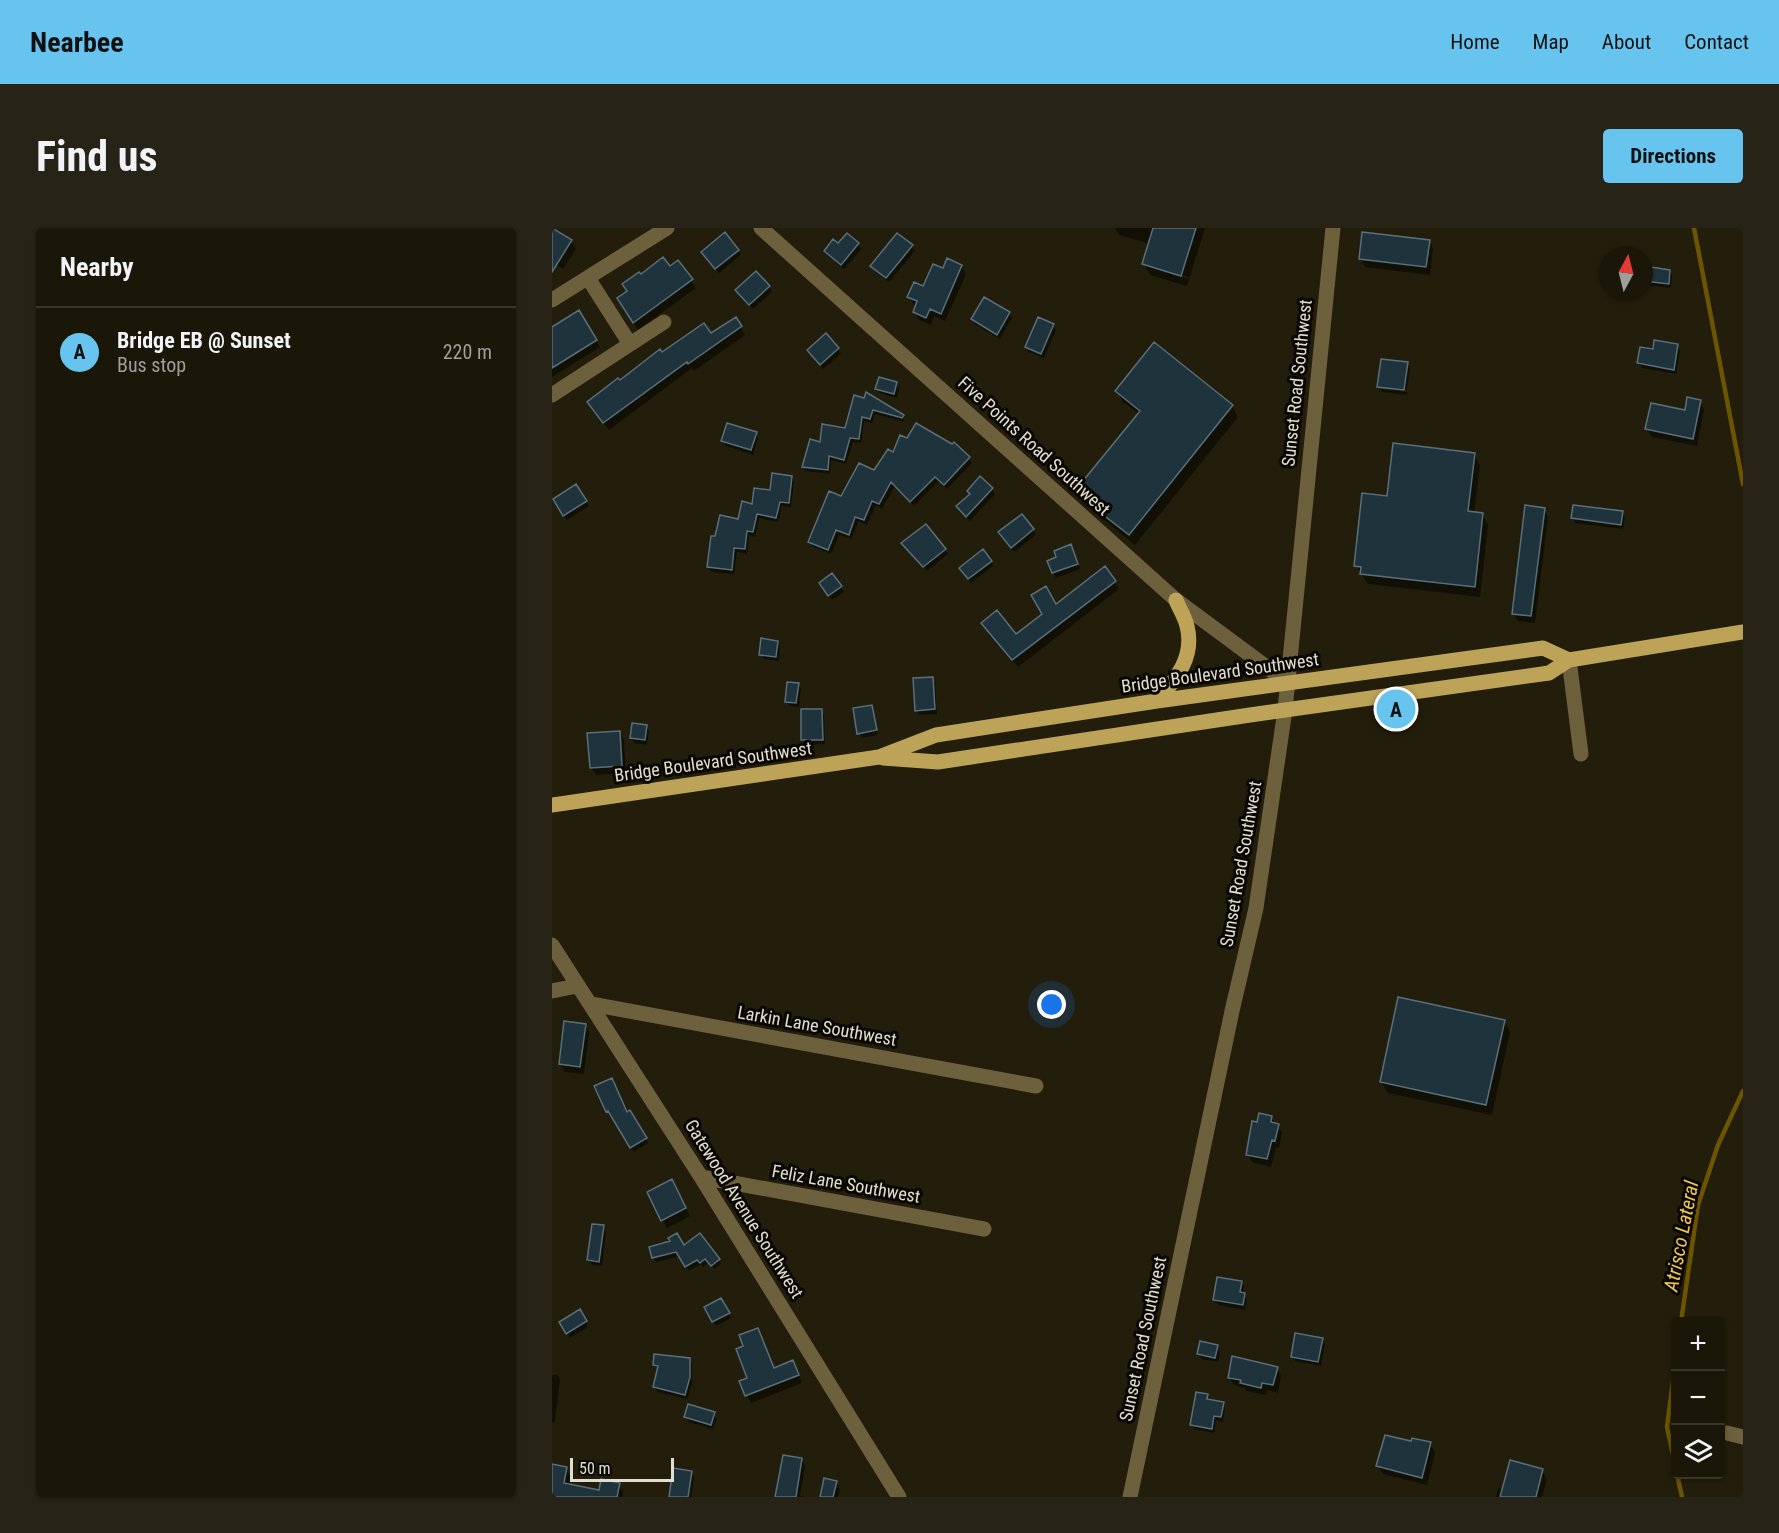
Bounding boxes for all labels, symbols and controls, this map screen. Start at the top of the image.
text: Nearbee [30,26,124,59]
text: Home [1450,30,1500,54]
text: Map [1533,30,1569,54]
text: About [1602,30,1651,54]
text: Contact [1684,30,1749,54]
button: Directions [1603,129,1743,183]
text: Find us [36,132,157,181]
north arrow [1599,246,1653,300]
text: Nearby [60,252,134,282]
street label: Sunset Road Southwest [1277,298,1316,468]
text: Bridge EB @ Sunset [117,328,291,353]
text: A [74,340,85,364]
text: 220 m [443,340,492,364]
text: Bus stop [117,353,186,377]
street label: Five Points Road Southwest [954,372,1115,519]
street label: Bridge Boulevard Southwest [1120,648,1320,697]
pin: A [1376,686,1416,732]
street label: Bridge Boulevard Southwest [613,737,813,786]
street label: Sunset Road Southwest [1216,779,1265,948]
your location [1037,990,1066,1019]
street label: Larkin Lane Southwest [736,1001,898,1050]
street label: Gatewood Avenue Southwest [681,1116,808,1302]
street label: Feliz Lane Southwest [770,1160,922,1207]
water label: Atrisco Lateral [1658,1178,1704,1294]
street label: Sunset Road Southwest [1115,1255,1170,1423]
map controls [1671,1317,1725,1479]
button: + [1671,1317,1725,1371]
button: − [1671,1371,1725,1425]
button: layers [1671,1425,1725,1479]
scale bar [570,1455,674,1482]
text: 50 m [579,1459,611,1478]

